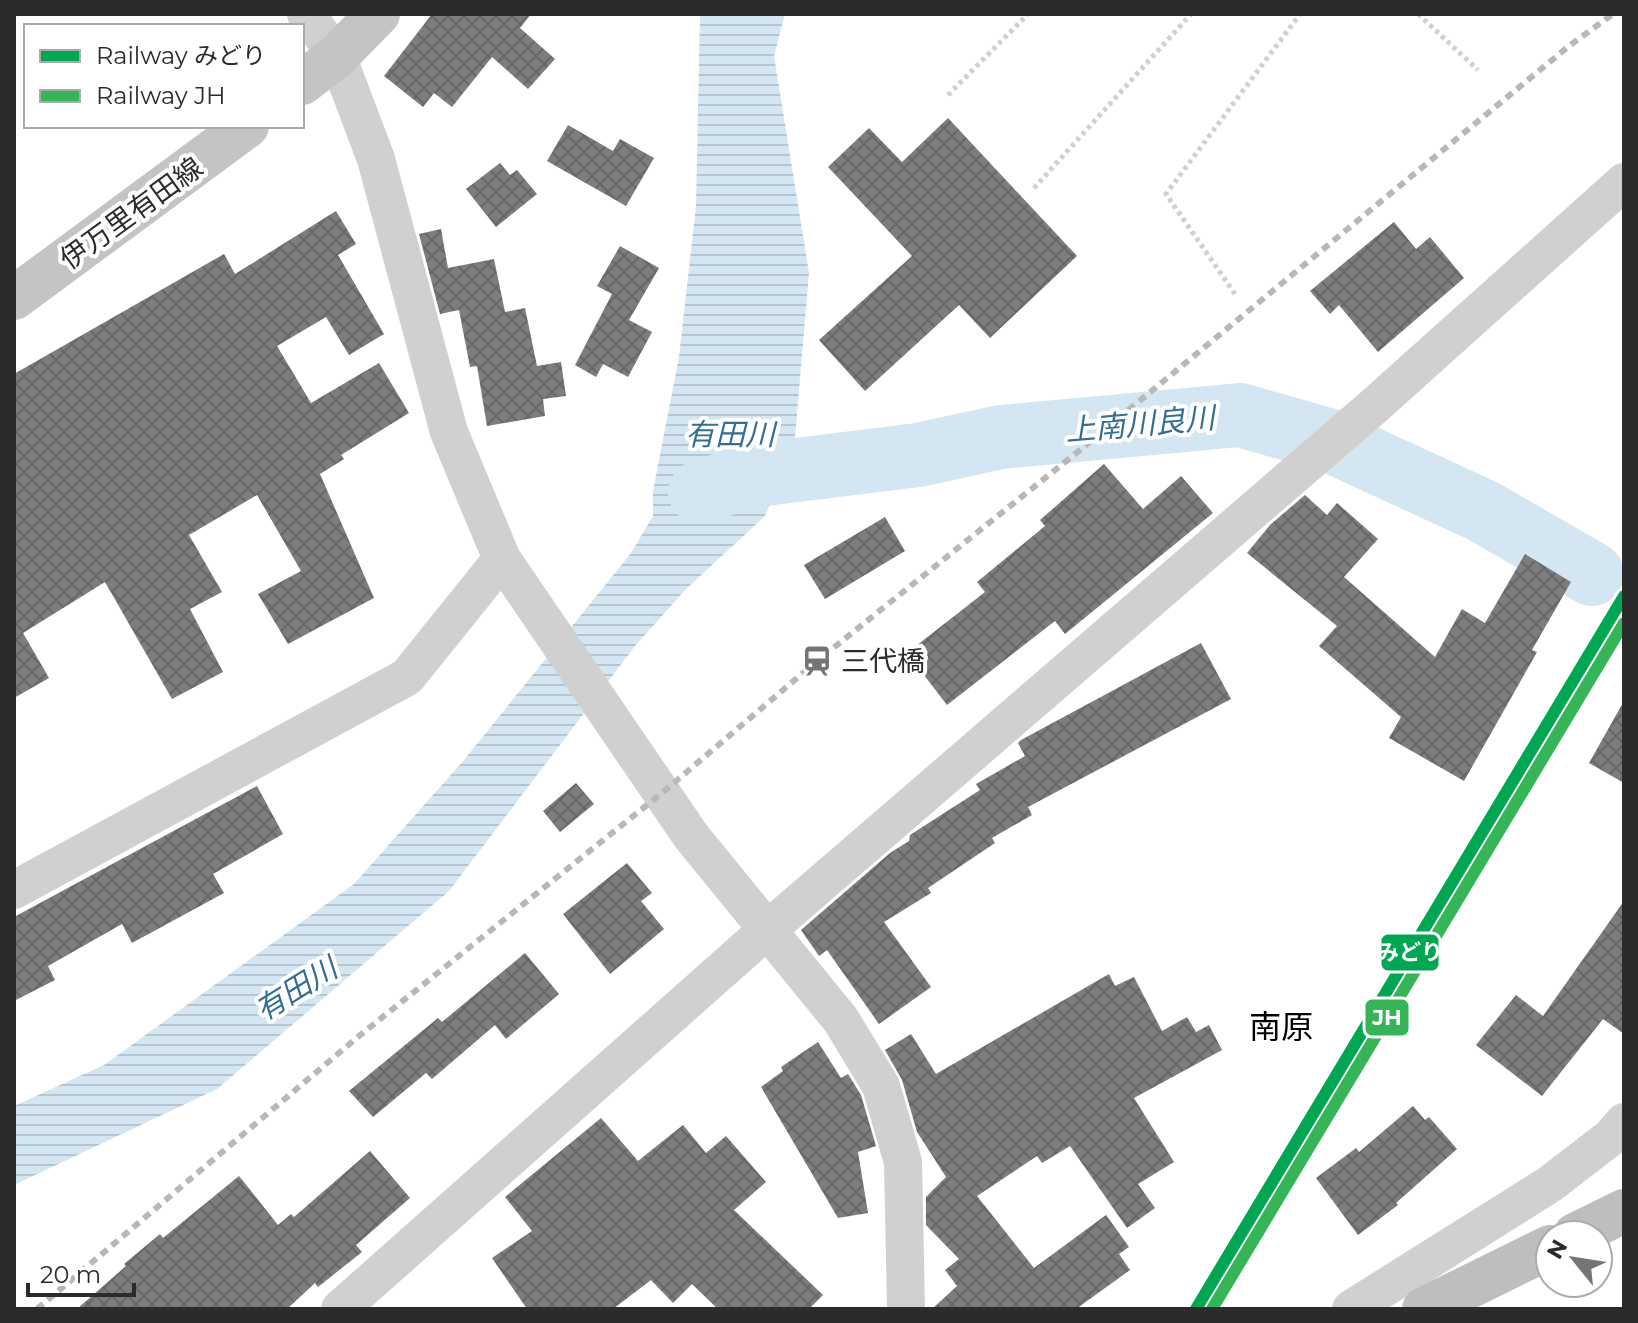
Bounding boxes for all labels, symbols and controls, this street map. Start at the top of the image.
legend [24,24,304,128]
text: Railway みどり [96,41,266,70]
text: Railway JH [96,81,225,110]
street label: 伊万里有田線 [53,150,209,276]
water label: 上南川良川 [1064,399,1219,449]
water label: 有田川 [685,416,778,453]
station icon: 三代橋 [800,644,834,678]
place label: 三代橋 [841,644,925,678]
line badge: みどり [1380,933,1440,972]
text: みどり [1377,939,1443,966]
water label: 有田川 [248,948,347,1029]
line badge: JH [1364,998,1410,1037]
text: JH [1371,1004,1402,1031]
district label: 南原 [1249,1007,1313,1046]
north arrow [1534,1219,1614,1299]
text: N [1541,1235,1573,1264]
scale bar [28,1247,134,1297]
text: 20 m [40,1260,101,1289]

